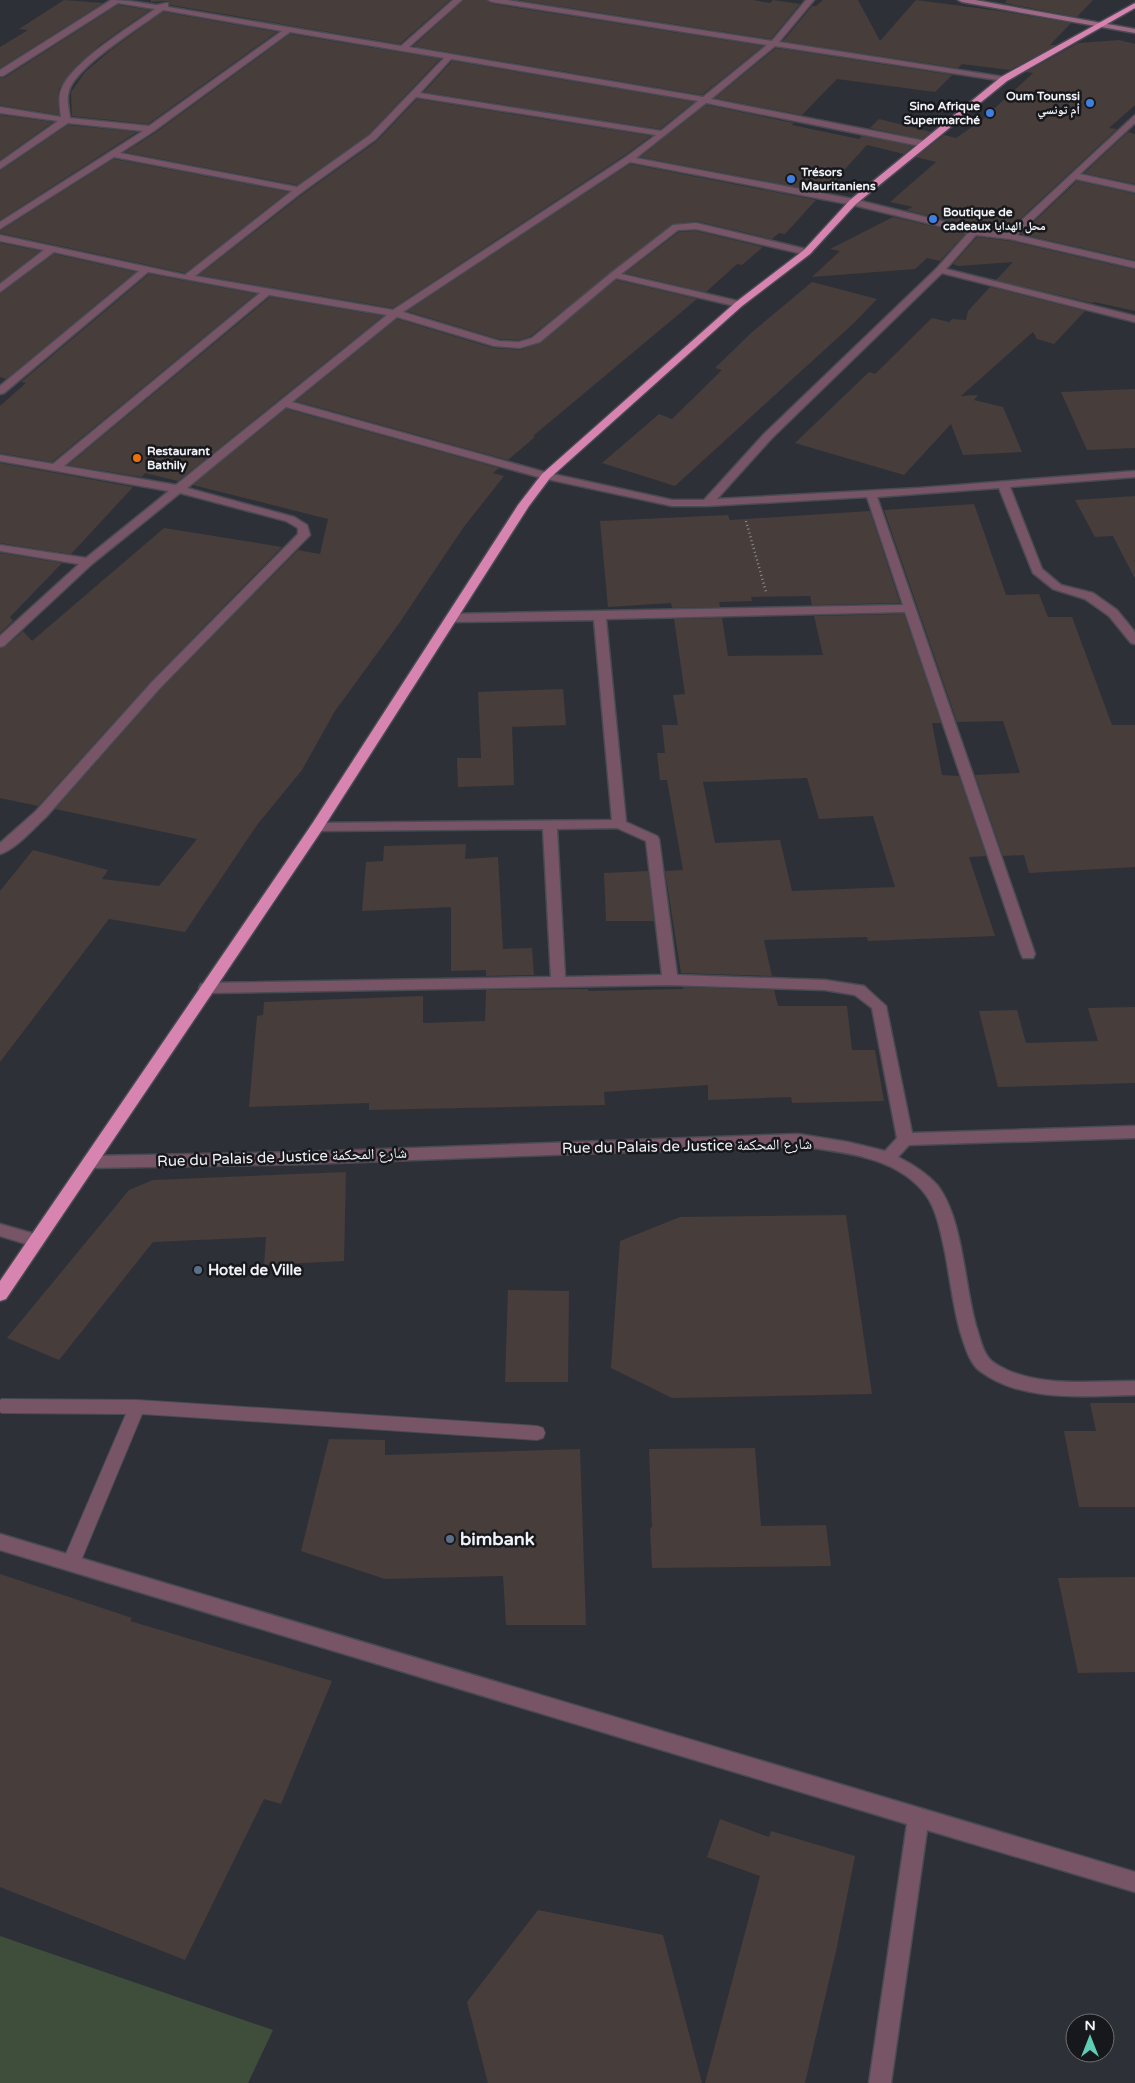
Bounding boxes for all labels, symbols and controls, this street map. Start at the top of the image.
place label: Oum Tounssi أم تونسي [1006,89,1080,120]
marker: Oum Tounssi أم تونسي [1084,97,1096,109]
place label: Sino Afrique Supermarché [904,99,980,128]
marker: Sino Afrique Supermarché [984,107,996,119]
place label: Trésors Mauritaniens [800,165,876,193]
marker: Trésors Mauritaniens [785,173,797,185]
place label: Boutique de cadeaux محل الهدايا [943,205,1046,234]
marker: Boutique de cadeaux محل الهدايا [927,213,939,225]
place label: Restaurant Bathily [147,444,210,473]
marker: Restaurant Bathily [131,452,143,464]
street label: Rue du Palais de Justice شارع المحكمة [562,1135,812,1158]
street label: Rue du Palais de Justice شارع المحكمة [157,1144,407,1171]
place label: Hotel de Ville [208,1261,302,1279]
marker: Hotel de Ville [192,1264,204,1276]
place label: bimbank [460,1528,535,1550]
marker: bimbank [444,1533,456,1545]
north arrow [1065,2013,1115,2063]
text: N [1084,2017,1096,2034]

